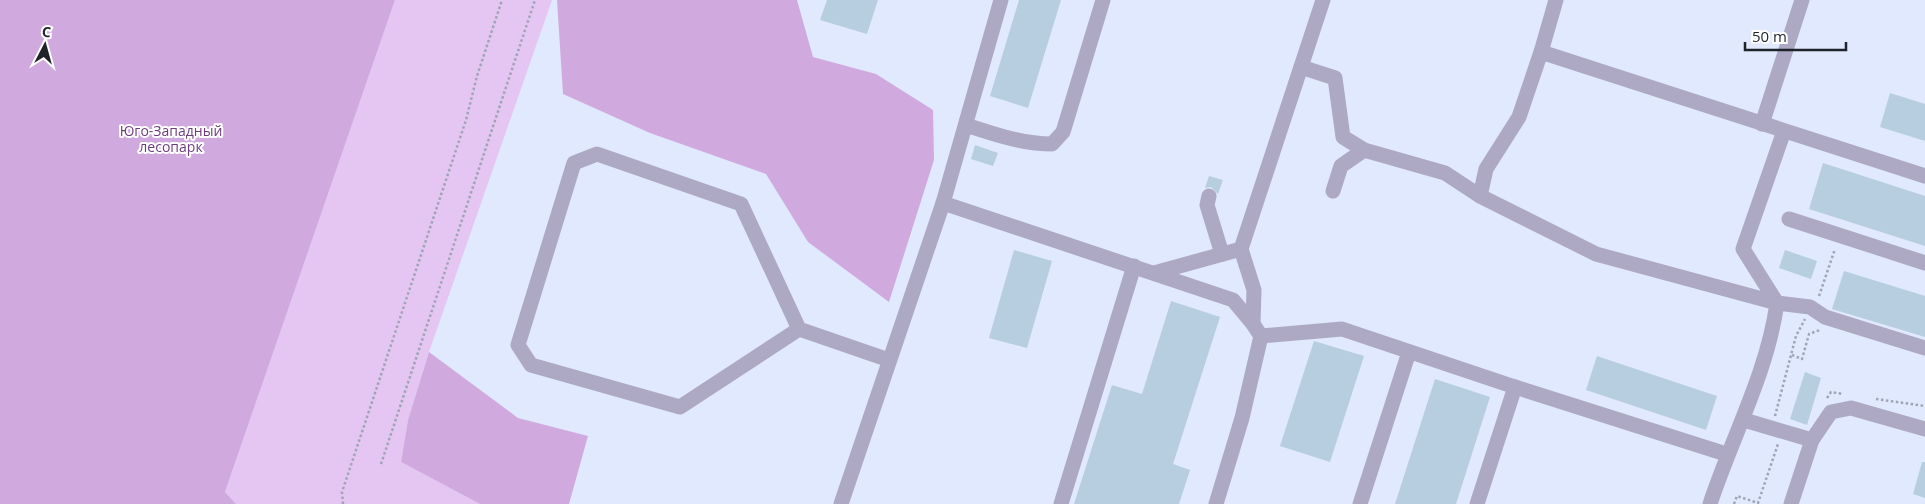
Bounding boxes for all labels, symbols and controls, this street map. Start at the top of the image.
north arrow [20,20,70,70]
scale bar [1745,20,1846,52]
text: С [41,22,52,41]
text: 50 m [1752,26,1787,46]
park label: Юго-Западный лесопарк [120,121,222,156]

